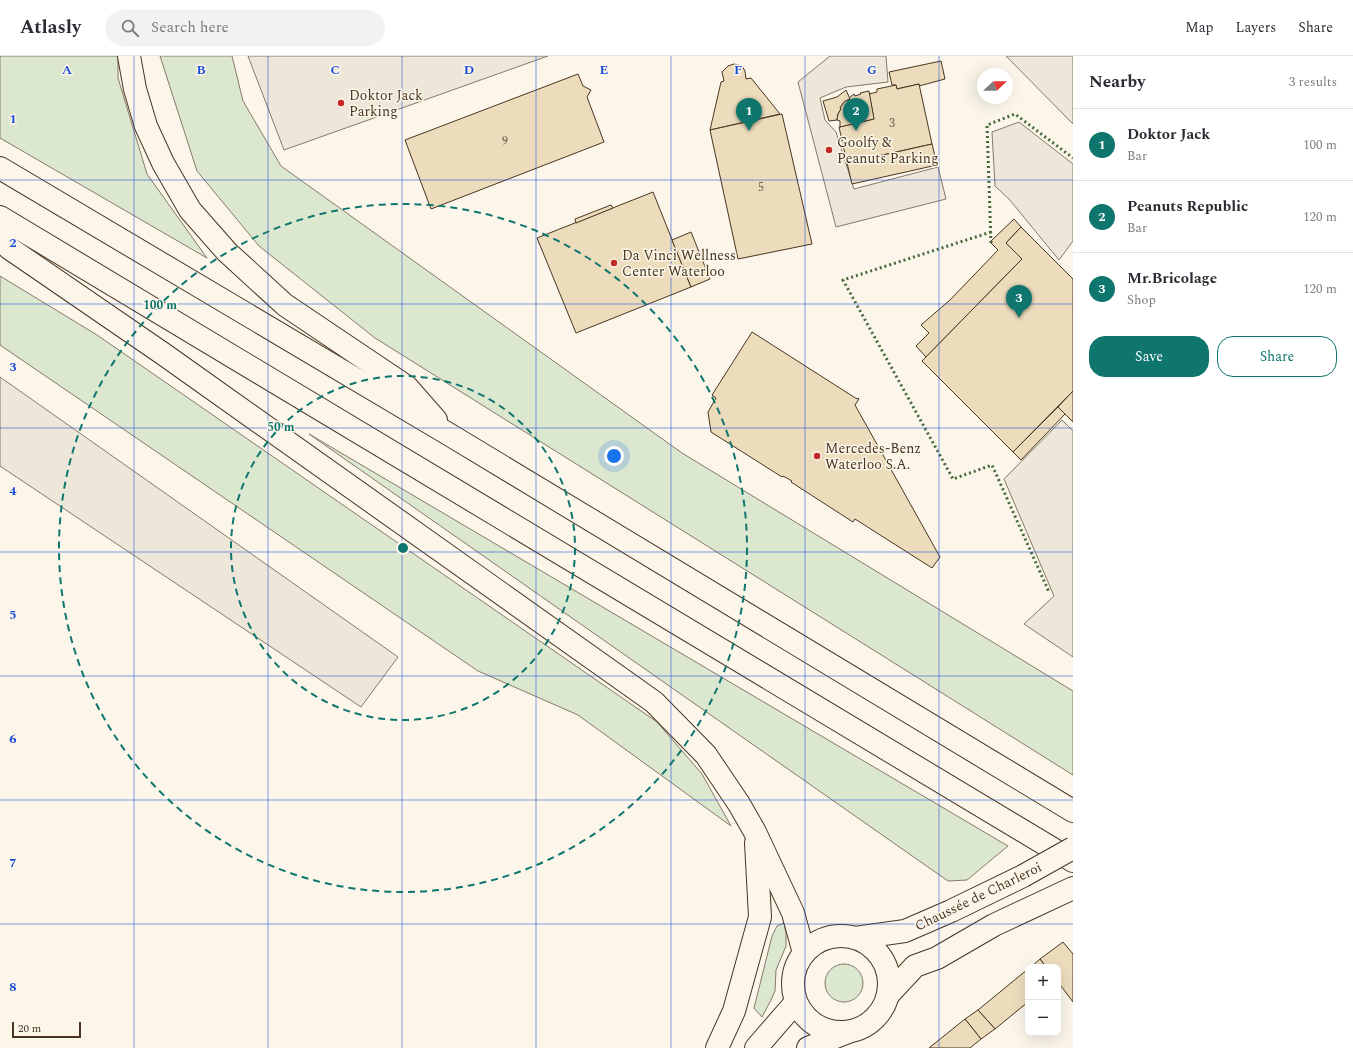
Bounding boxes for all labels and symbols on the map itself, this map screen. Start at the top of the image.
text: A [62,60,72,80]
text: B [196,60,206,80]
text: C [330,60,340,80]
text: D [464,60,474,80]
text: E [600,60,609,80]
text: F [734,60,742,80]
text: G [867,60,877,80]
north arrow [977,68,1013,104]
place label: Doktor Jack Parking [349,85,423,122]
marker: Doktor Jack Parking [336,98,346,108]
pin: 1 [736,98,762,131]
pin: 2 [843,98,869,131]
text: 1 [9,109,17,129]
house number: 3 [889,114,895,133]
house number: 9 [502,132,508,151]
place label: Goolfy & Peanuts Parking [837,132,939,169]
marker: Goolfy & Peanuts Parking [824,145,834,155]
house number: 5 [758,178,764,197]
text: 2 [9,233,17,253]
place label: Da Vinci Wellness Center Waterloo [622,245,736,282]
marker: Da Vinci Wellness Center Waterloo [609,258,619,268]
pin: 3 [1006,285,1032,318]
text: 100 m [143,296,177,315]
text: 3 [9,357,17,377]
text: 50 m [267,418,295,437]
place label: Mercedes-Benz Waterloo S.A. [825,438,921,475]
your location [604,446,624,466]
marker: Mercedes-Benz Waterloo S.A. [812,451,822,461]
text: 4 [9,481,17,501]
centre of rings [396,541,410,555]
text: 5 [9,605,17,625]
text: 6 [9,729,17,749]
text: 7 [9,853,17,873]
street label: Chaussée de Charleroi [911,857,1045,936]
text: 8 [9,977,17,997]
scale bar [12,1020,81,1039]

